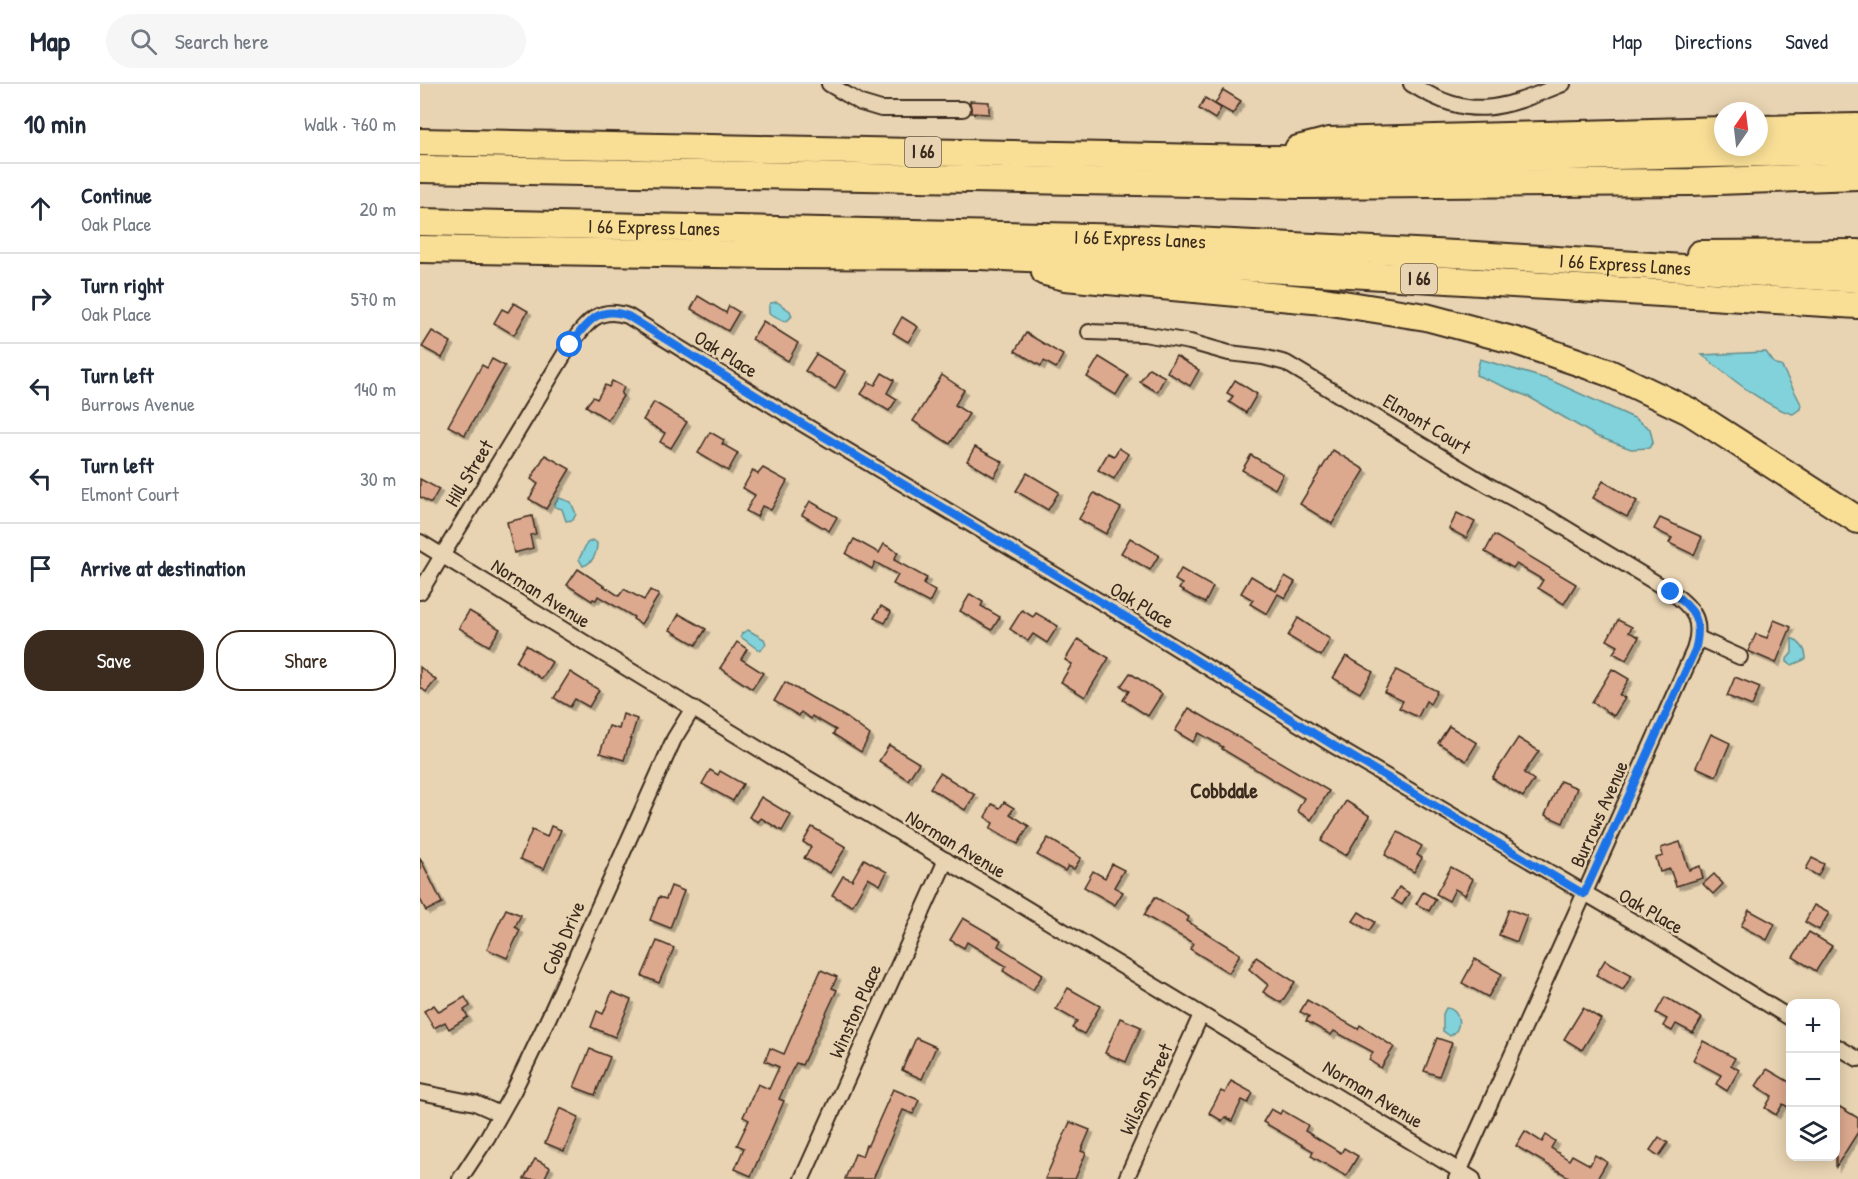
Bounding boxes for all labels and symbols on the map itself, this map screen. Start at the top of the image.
north arrow [1714,102,1768,156]
road number: I 66 [905,137,941,167]
street label: I 66 Express Lanes [588,212,721,242]
street label: I 66 Express Lanes [1074,223,1207,255]
street label: I 66 Express Lanes [1558,246,1692,282]
road number: I 66 [1401,264,1437,294]
street label: Oak Place [689,323,763,384]
route start [556,331,582,357]
street label: Elmont Court [1378,387,1477,461]
street label: Hill Street [438,433,500,511]
street label: Norman Avenue [487,551,596,634]
street label: Oak Place [1105,575,1179,634]
route end [1657,578,1683,604]
street label: Burrows Avenue [1563,756,1634,871]
district label: Cobbdale [1190,776,1258,805]
street label: Norman Avenue [901,803,1011,884]
street label: Oak Place [1614,881,1688,940]
street label: Cobb Drive [534,897,591,979]
street label: Winston Place [822,959,887,1062]
street label: Wilson Street [1113,1038,1179,1139]
street label: Norman Avenue [1318,1053,1428,1134]

